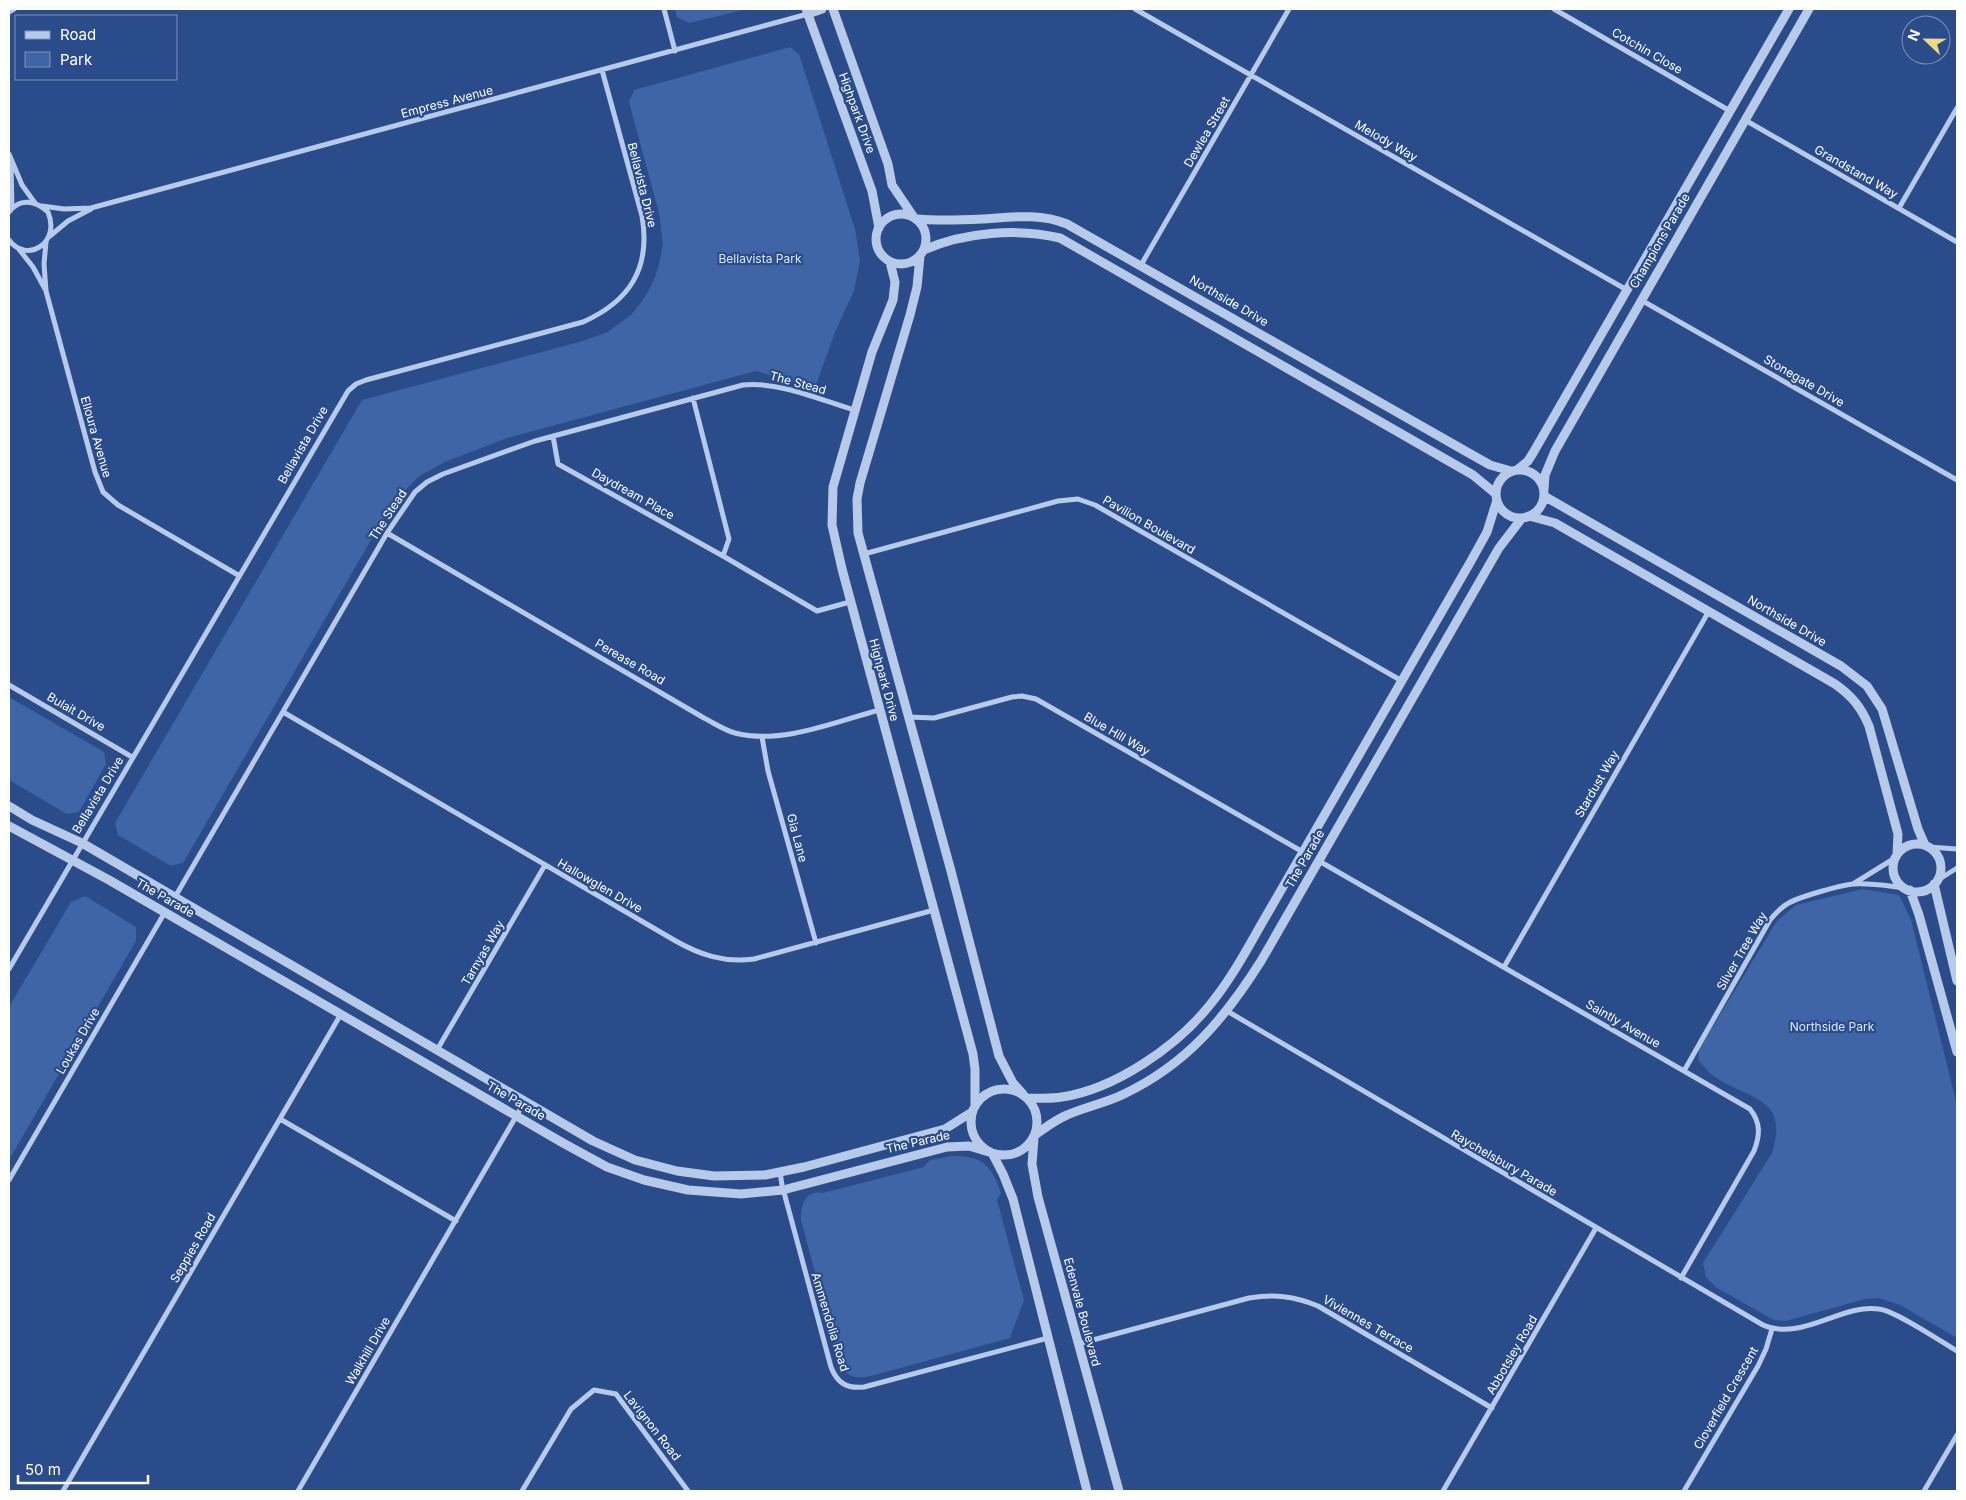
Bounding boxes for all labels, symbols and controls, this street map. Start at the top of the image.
legend [15,15,178,80]
north arrow [1901,15,1951,65]
street label: Cotchin Close [1609,24,1685,77]
text: Road [60,25,96,44]
text: N [1904,27,1923,43]
text: Park [60,50,93,69]
street label: Highpark Drive [836,70,879,155]
street label: Empress Avenue [399,82,494,121]
street label: Dewlea Street [1180,94,1233,170]
street label: Melody Way [1352,117,1421,165]
street label: Bellavista Drive [625,141,660,229]
street label: Grandstand Way [1812,142,1901,202]
street label: Champions Parade [1626,191,1693,291]
park label: Bellavista Park [719,251,802,266]
street label: Northside Drive [1187,272,1271,329]
street label: Stonegate Drive [1761,351,1847,410]
street label: The Stead [768,368,828,397]
street label: Elloura Avenue [78,394,115,479]
street label: Bellavista Drive [274,403,331,486]
street label: Daydream Place [589,465,677,522]
street label: The Stead [366,486,410,543]
street label: Pavilion Boulevard [1100,492,1198,557]
street label: Northside Drive [1745,592,1829,649]
street label: Perease Road [593,635,668,688]
street label: Highpark Drive [866,637,903,723]
street label: Bulait Drive [45,689,108,734]
street label: Blue Hill Way [1082,709,1153,759]
street label: Stardust Way [1571,747,1622,820]
street label: Bellavista Drive [69,754,126,836]
street label: Gia Lane [784,812,811,864]
street label: The Parade [1282,827,1327,891]
street label: Hallowglen Drive [555,855,645,916]
street label: The Parade [133,875,197,920]
street label: Silver Tree Way [1713,909,1770,993]
street label: Tarnyas Way [458,917,507,988]
street label: Saintly Avenue [1583,996,1663,1051]
street label: Loukas Drive [53,1005,103,1076]
park label: Northside Park [1790,1019,1875,1034]
street label: The Parade [484,1078,548,1123]
street label: Raychelsbury Parade [1448,1126,1560,1199]
street label: The Parade [884,1127,951,1156]
street label: Seppies Road [167,1210,219,1285]
street label: Edenvale Boulevard [1061,1256,1104,1368]
street label: Ammendolia Road [808,1271,853,1373]
street label: Viviennes Terrace [1320,1291,1416,1356]
street label: Abbotsley Road [1483,1312,1540,1397]
street label: Walkhill Drive [342,1314,393,1388]
street label: Cloverfield Crescent [1690,1344,1761,1452]
street label: Lavignon Road [621,1388,684,1463]
scale bar [18,1452,148,1484]
text: 50 m [25,1460,61,1479]

